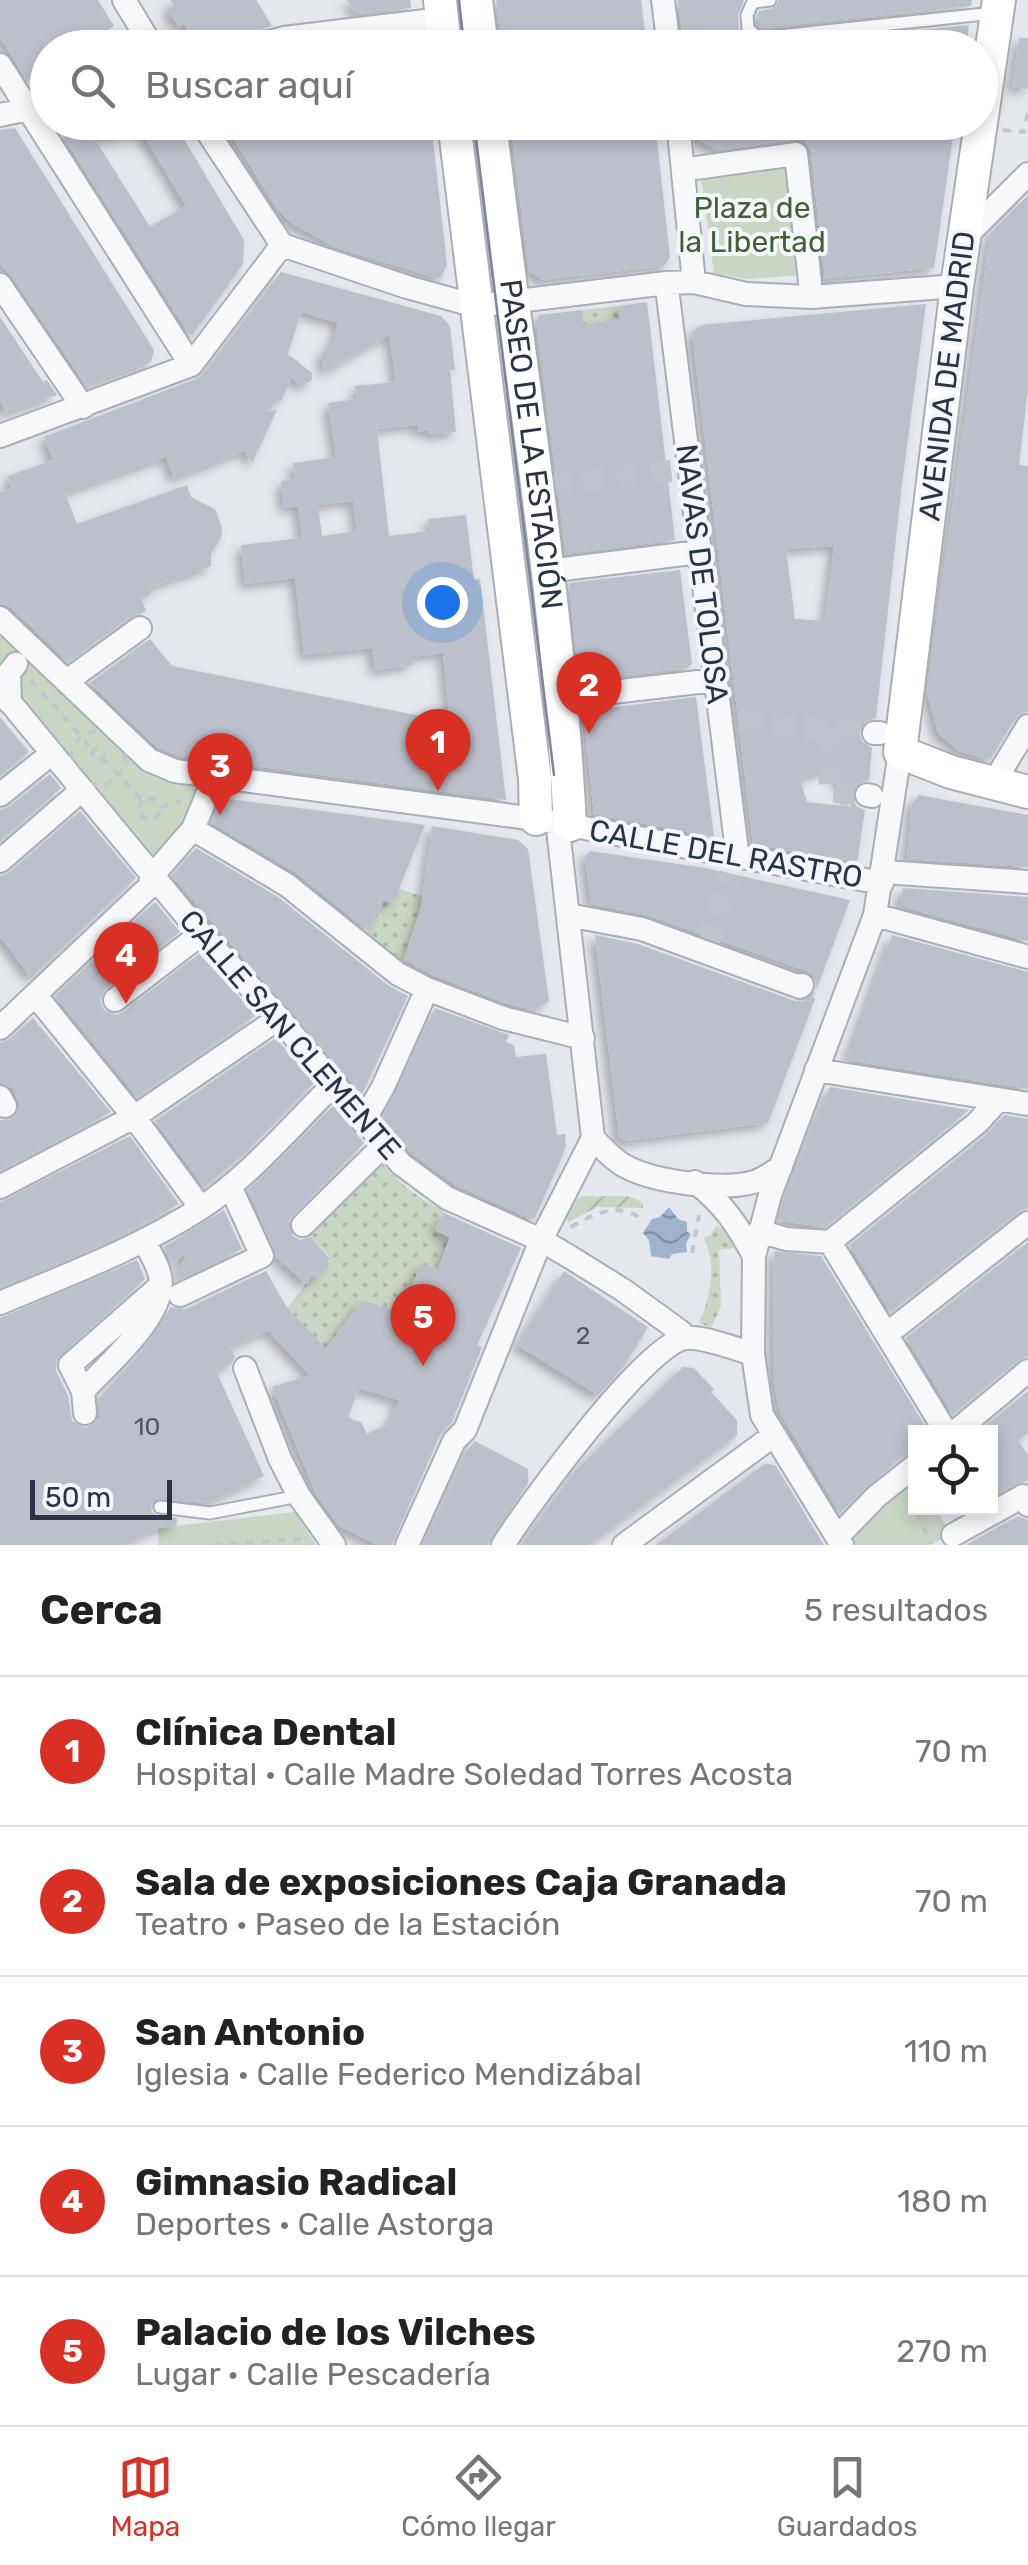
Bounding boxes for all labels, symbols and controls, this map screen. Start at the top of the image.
search box [30,30,998,140]
icon: search [65,58,120,113]
text: Buscar aquí [145,62,353,108]
park label: Plaza de la Libertad [678,190,826,260]
street label: AVENIDA DE MADRID [911,229,983,523]
street label: PASEO DE LA ESTACIÓN [492,277,570,611]
street label: NAVAS DE TOLOSA [668,442,736,706]
your location [417,577,468,628]
pin: 2 [556,652,622,734]
pin: 1 [406,708,470,791]
pin: 3 [188,732,252,815]
street label: CALLE DEL RASTRO [587,812,865,896]
street label: CALLE SAN CLEMENTE [172,903,408,1167]
pin: 4 [94,922,158,1004]
pin: 5 [390,1284,456,1366]
house number: 2 [576,1321,590,1350]
house number: 10 [134,1412,160,1441]
map controls [908,1425,998,1515]
button: locate [908,1425,998,1515]
scale bar [30,1475,172,1520]
text: 50 m [45,1481,111,1514]
text: Cerca [40,1585,163,1635]
text: 5 resultados [804,1591,988,1629]
text: Clínica Dental [135,1709,397,1755]
text: 1 [65,1732,80,1770]
text: 70 m [915,1732,988,1770]
text: Hospital · Calle Madre Soledad Torres Acosta [135,1755,793,1793]
text: Sala de exposiciones Caja Granada [135,1859,787,1905]
text: 2 [62,1882,83,1920]
text: 70 m [915,1882,988,1920]
text: Teatro · Paseo de la Estación [135,1905,560,1943]
text: San Antonio [135,2009,365,2055]
text: 3 [62,2032,83,2070]
text: 110 m [904,2032,988,2070]
text: Iglesia · Calle Federico Mendizábal [135,2055,642,2093]
text: Gimnasio Radical [135,2159,457,2205]
text: 4 [62,2182,83,2220]
text: 180 m [897,2182,988,2220]
text: Deportes · Calle Astorga [135,2205,494,2243]
text: Palacio de los Vilches [135,2309,536,2355]
text: 5 [62,2332,83,2370]
text: 270 m [896,2332,988,2370]
text: Lugar · Calle Pescadería [135,2355,491,2393]
tab: Mapa [110,2450,180,2543]
tab: Cómo llegar [401,2450,556,2543]
tab: Guardados [777,2450,918,2543]

